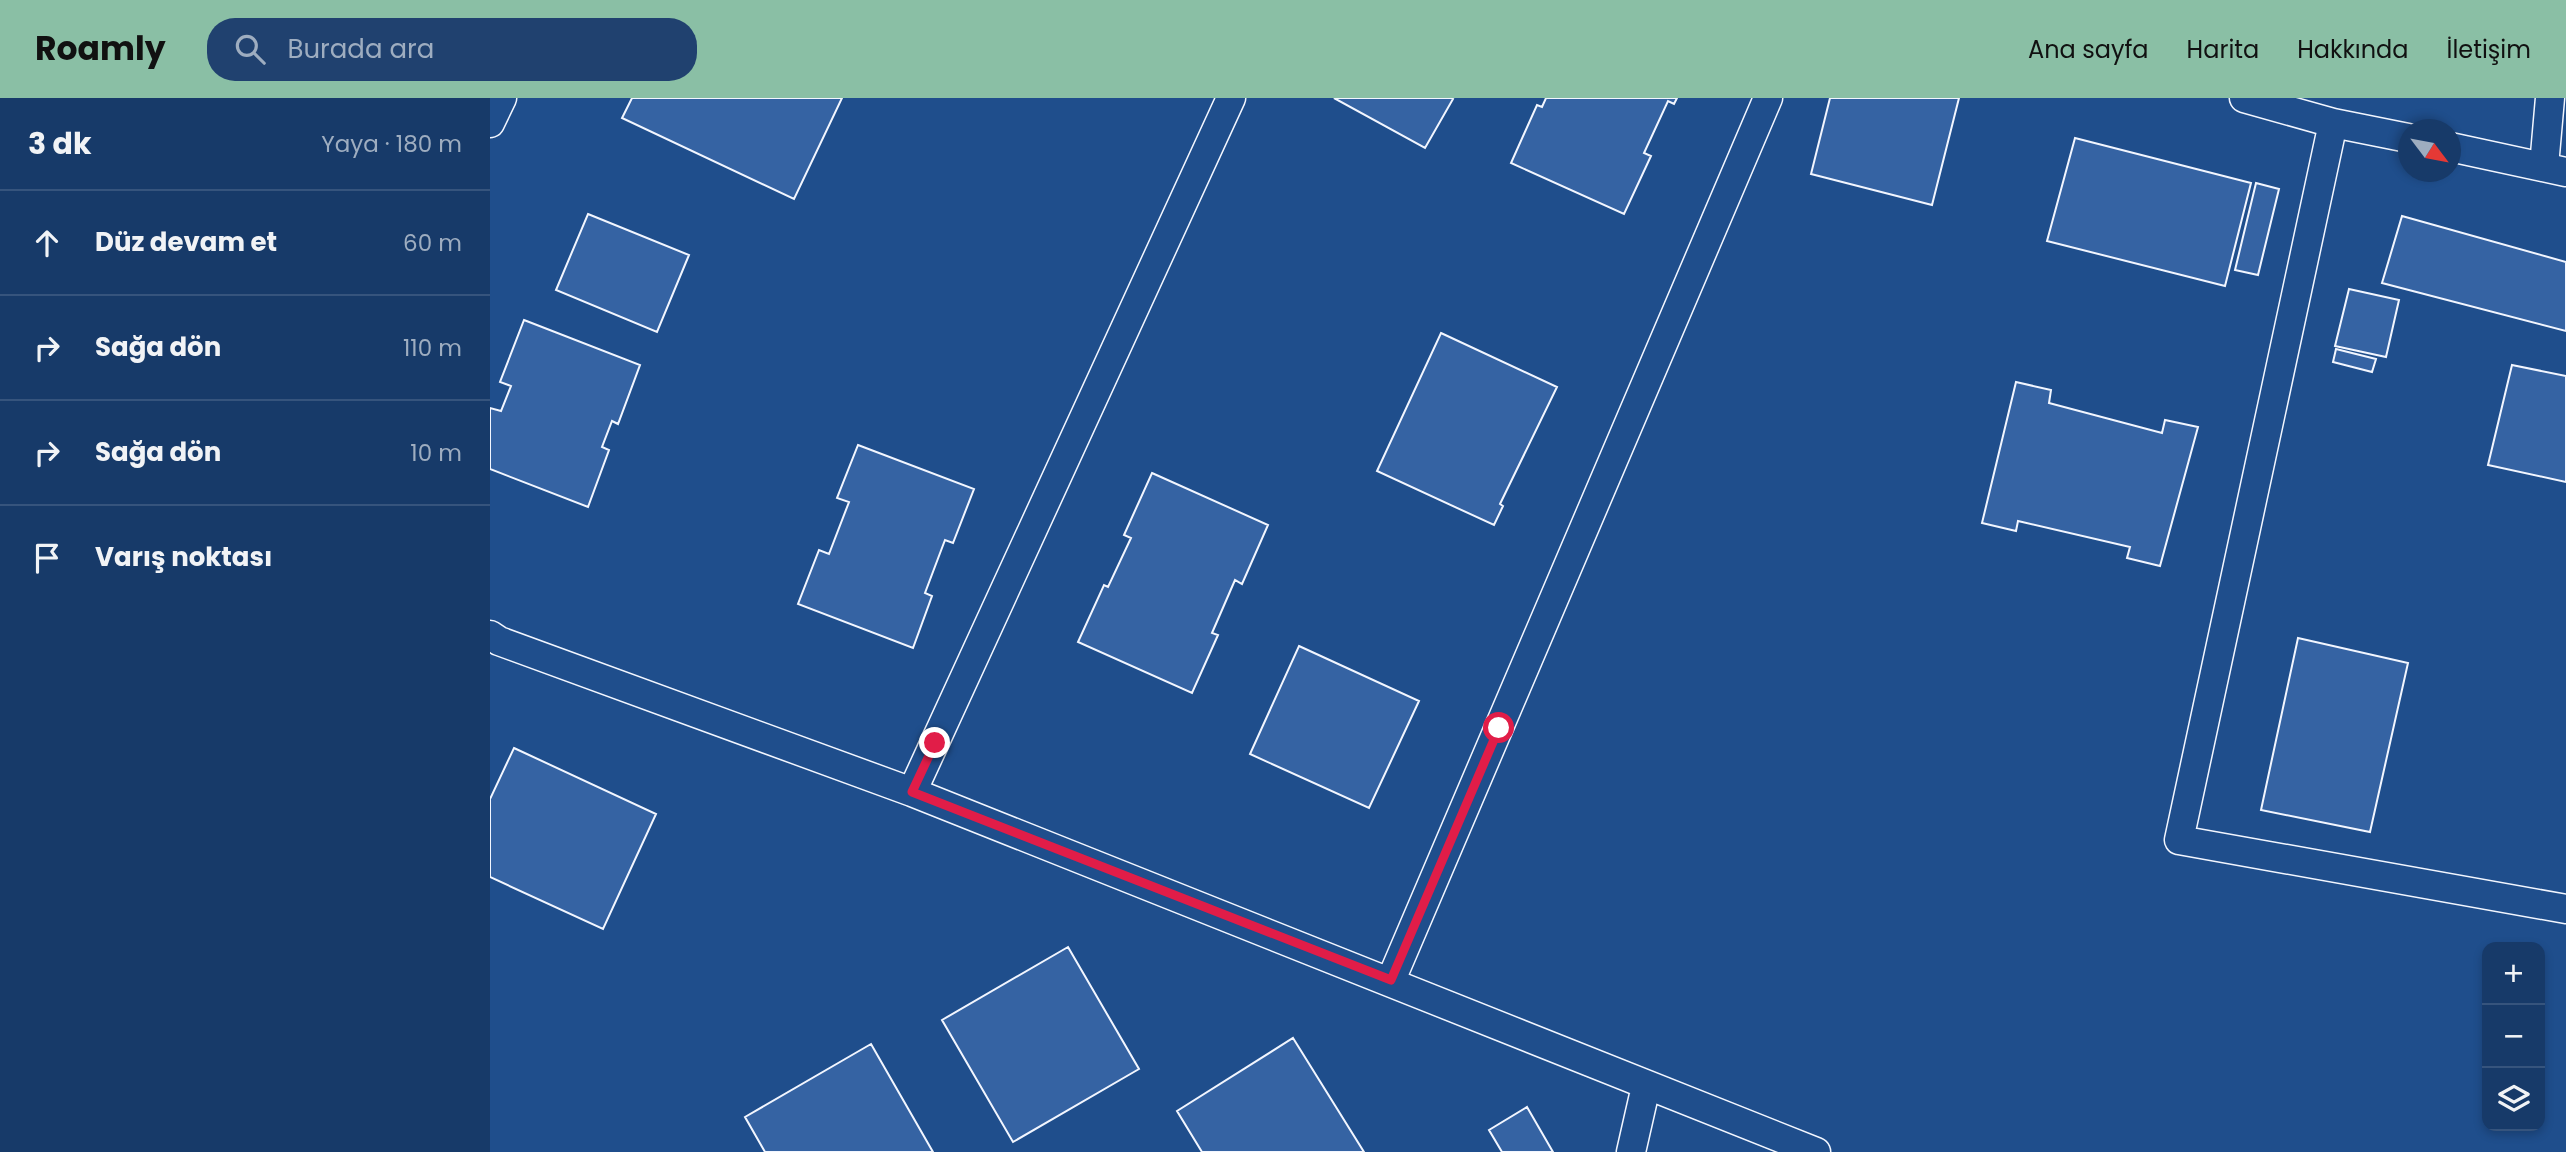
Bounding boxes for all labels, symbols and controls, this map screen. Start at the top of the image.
search box [207,18,697,81]
text: Roamly [35,25,165,72]
icon: search [231,30,269,68]
text: Burada ara [287,31,434,67]
text: Ana sayfa [2028,33,2149,66]
text: Harita [2187,33,2259,66]
text: Hakkında [2297,33,2409,66]
text: İletişim [2447,33,2531,66]
north arrow [2398,119,2461,182]
text: 3 dk [28,122,91,165]
text: Yaya · 180 m [321,128,462,160]
icon: ahead [28,224,66,262]
text: Düz devam et [95,224,277,260]
text: 60 m [403,227,462,259]
icon: right [28,329,66,367]
text: Sağa dön [95,329,221,365]
text: 110 m [403,332,462,364]
icon: right [28,434,66,472]
text: Sağa dön [95,434,221,470]
text: 10 m [410,437,462,469]
icon: arrive [28,539,66,577]
text: Varış noktası [95,539,272,575]
route start [1483,712,1514,743]
route end [919,727,950,758]
map controls [2482,942,2545,1131]
button: + [2482,942,2545,1005]
button: − [2482,1005,2545,1068]
button: layers [2482,1068,2545,1131]

